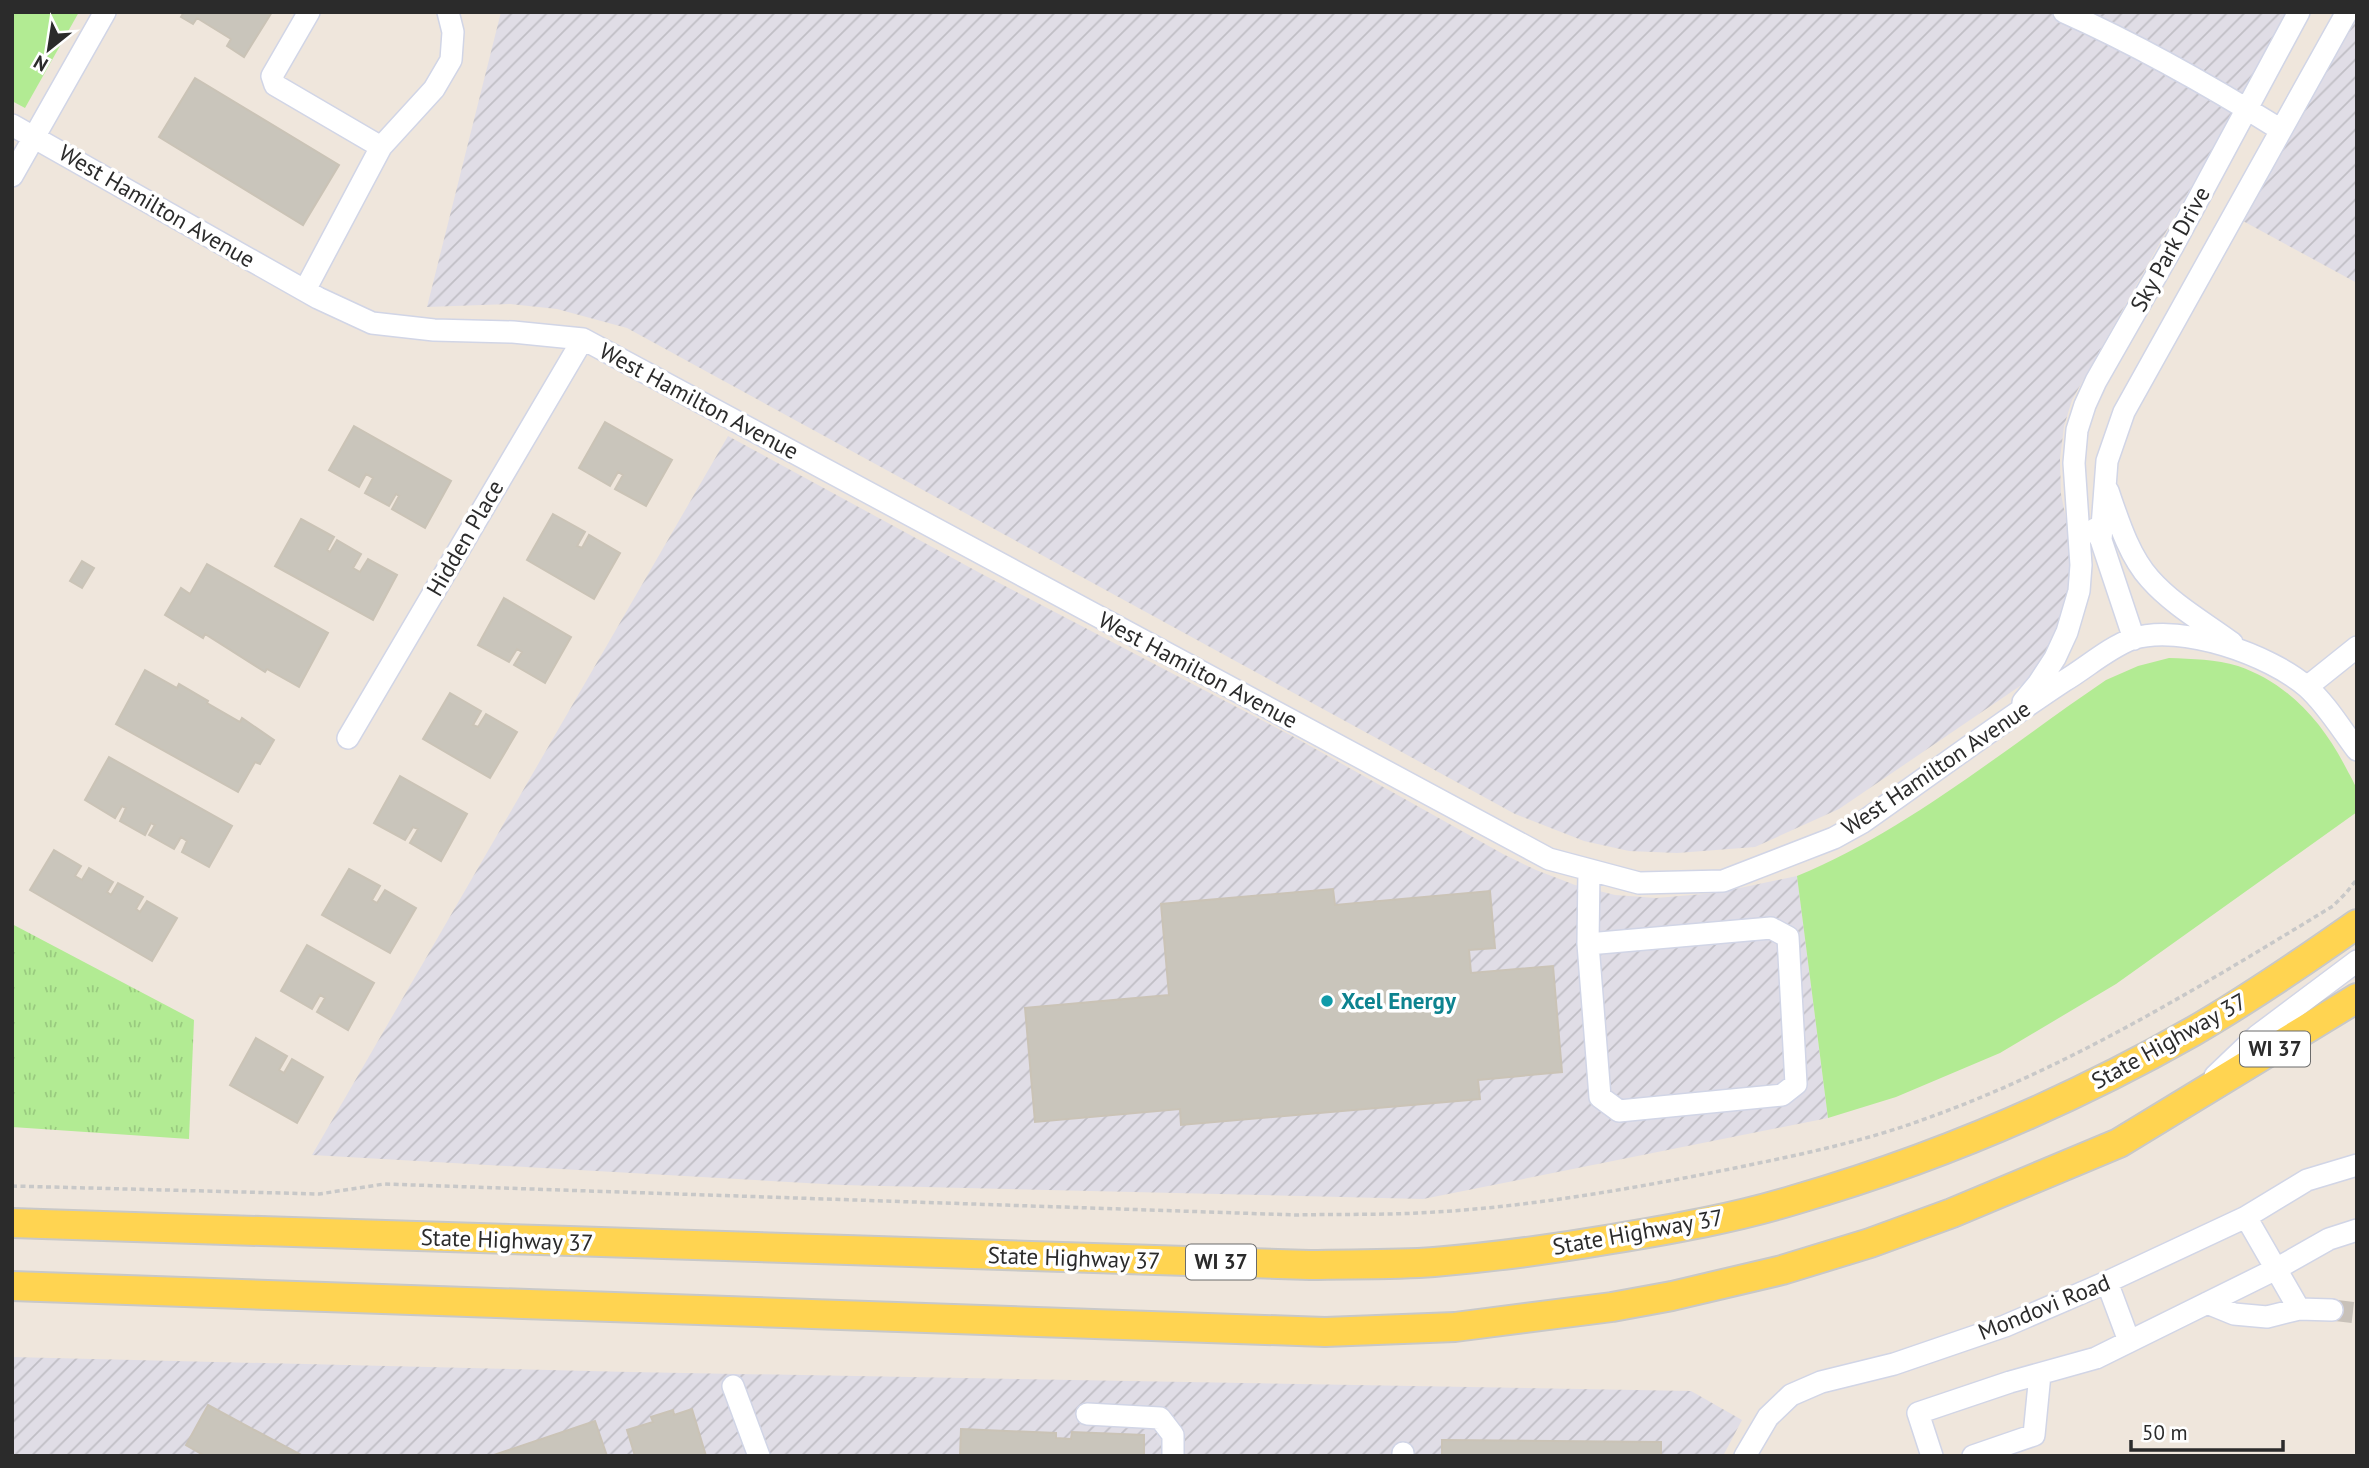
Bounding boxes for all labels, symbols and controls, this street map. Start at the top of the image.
north arrow [14,14,84,84]
text: N [29,50,52,77]
street label: West Hamilton Avenue [54,138,260,273]
street label: Sky Park Drive [2123,181,2216,316]
street label: West Hamilton Avenue [595,336,804,465]
street label: Hidden Place [420,475,509,601]
street label: West Hamilton Avenue [1094,605,1303,734]
street label: West Hamilton Avenue [1836,694,2036,842]
place label: Xcel Energy [1341,986,1457,1015]
street label: State Highway 37 [2086,986,2251,1095]
marker: Xcel Energy [1319,993,1335,1009]
road number: WI 37 [2240,1032,2310,1066]
street label: State Highway 37 [1550,1202,1726,1261]
street label: State Highway 37 [420,1222,594,1257]
street label: State Highway 37 [987,1240,1161,1275]
road number: WI 37 [1186,1244,1256,1280]
street label: Mondovi Road [1974,1267,2114,1346]
scale bar [2131,1408,2283,1452]
text: 50 m [2142,1419,2188,1446]

